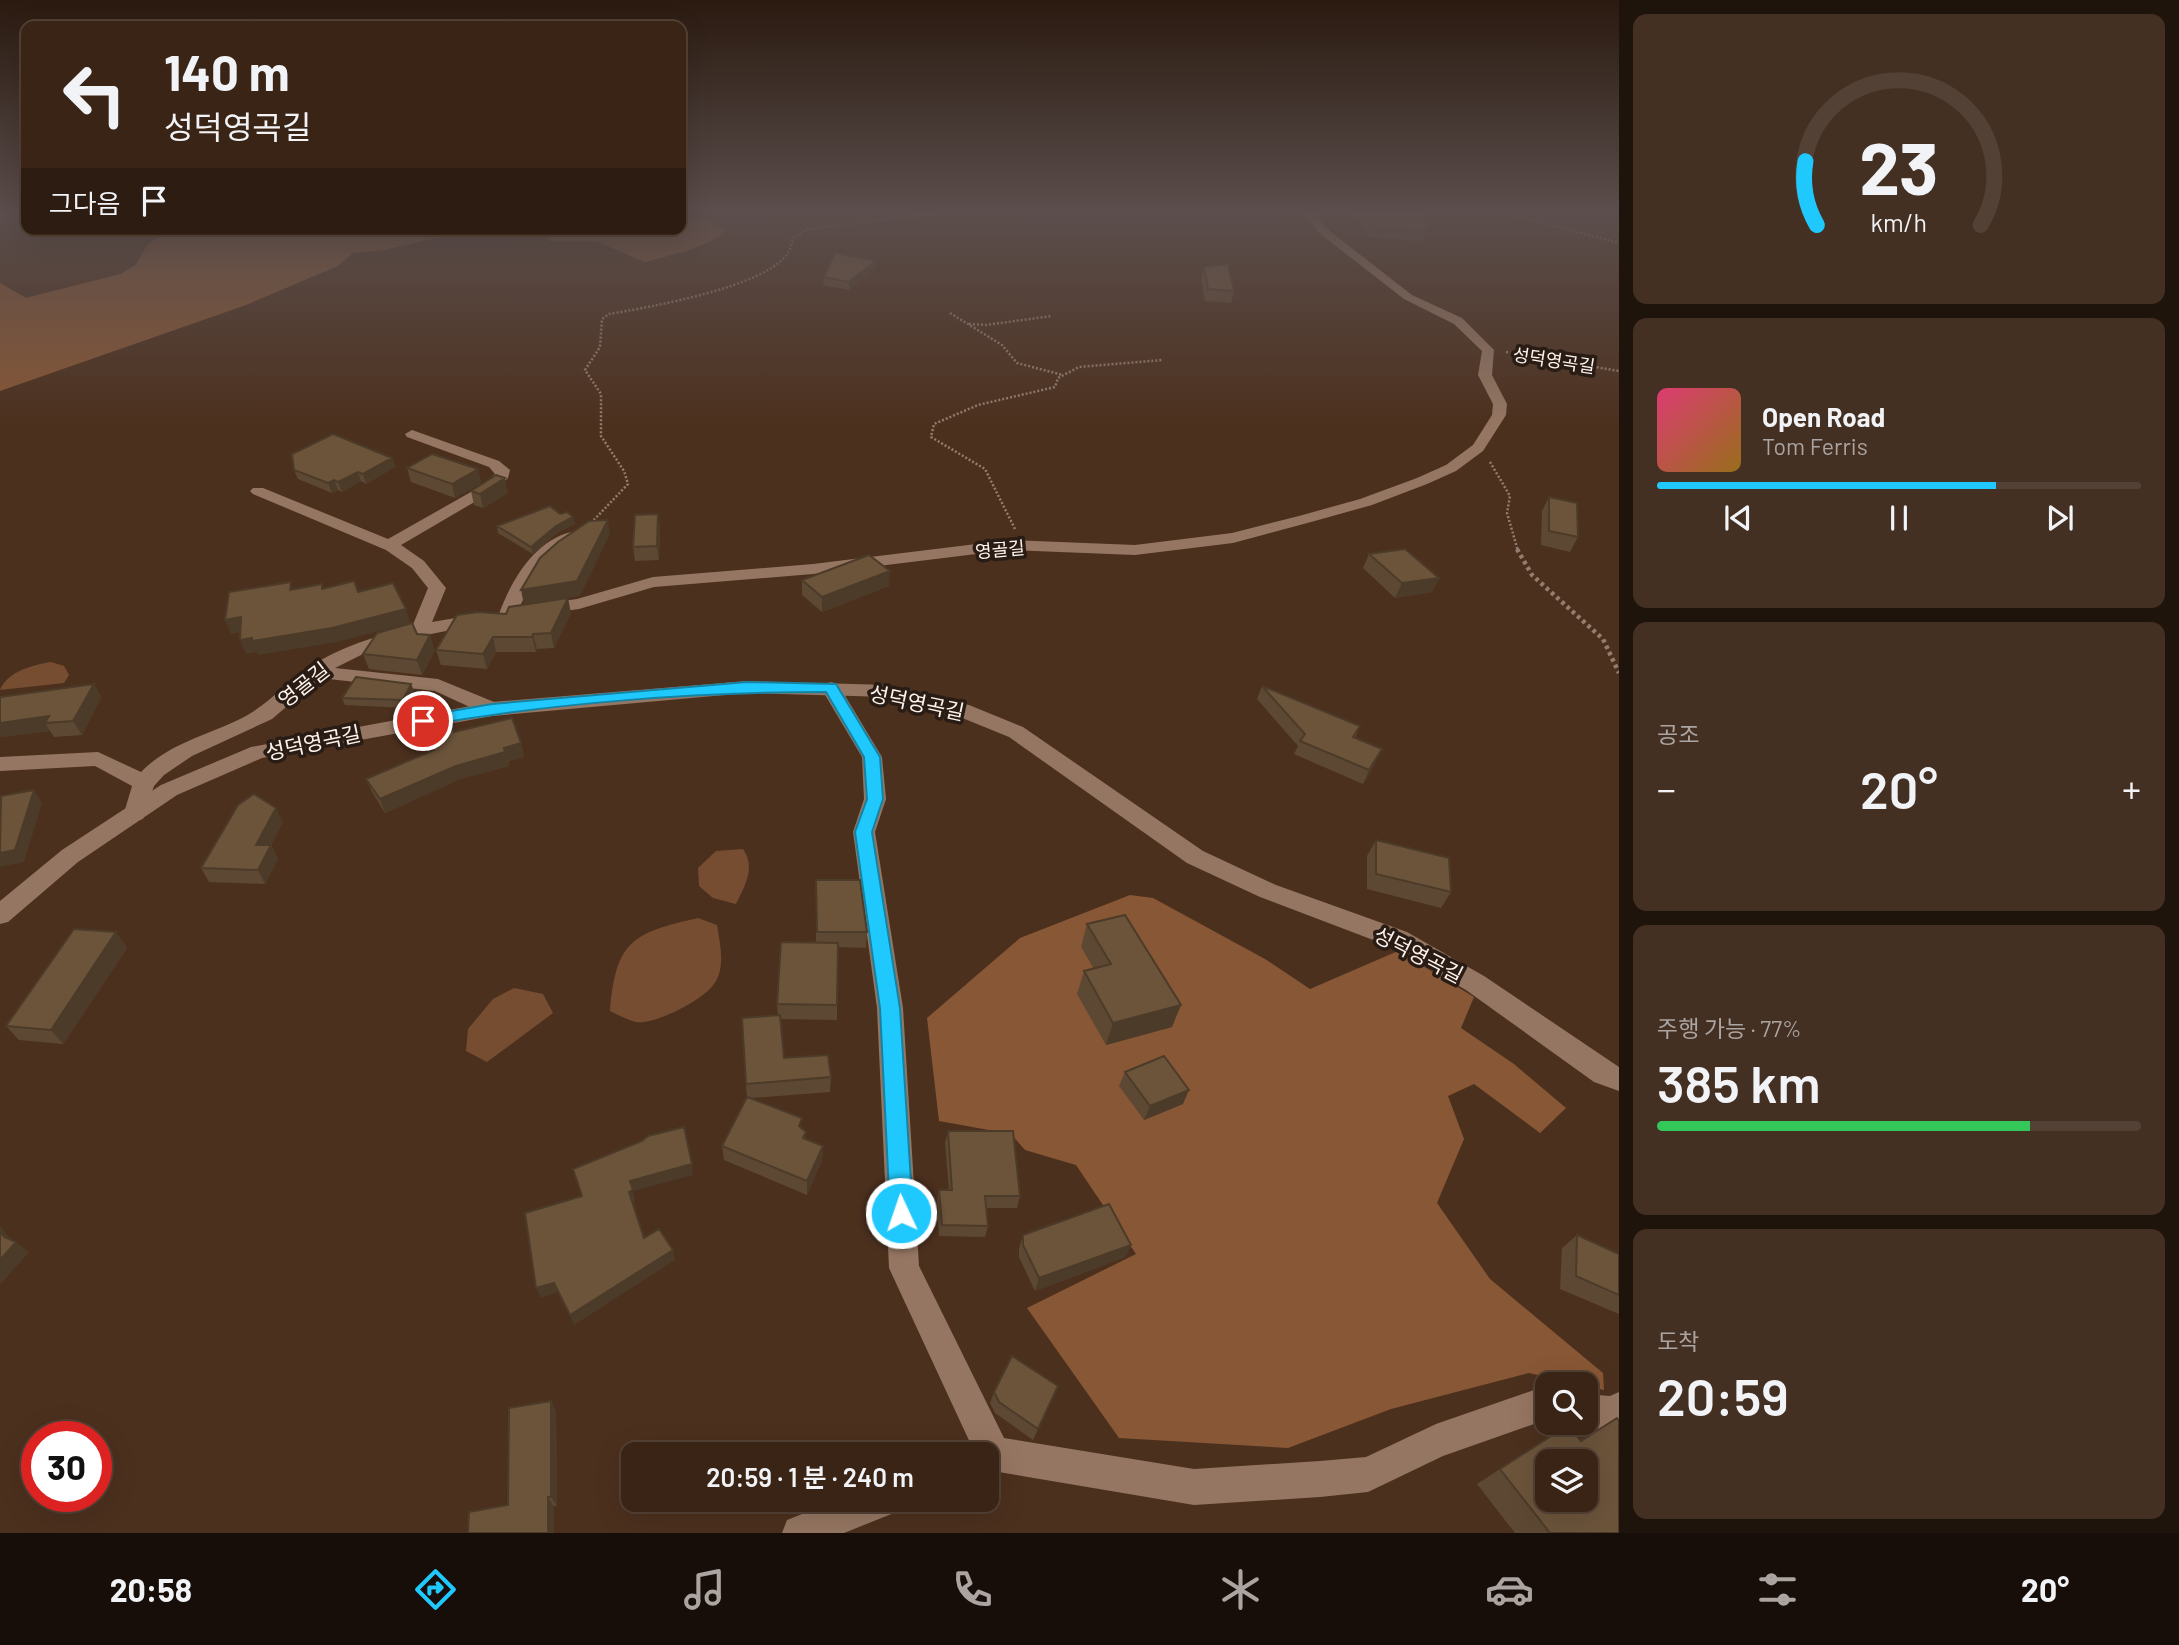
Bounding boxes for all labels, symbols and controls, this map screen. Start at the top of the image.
text: 140 m [164,42,290,101]
icon: left [49,49,140,140]
text: 성덕영곡길 [164,107,311,145]
text: 23 [1859,122,1939,210]
icon: arrive [135,182,173,220]
text: 그다음 [49,187,121,218]
text: km/h [1871,207,1927,237]
street label: 성덕영곡길 [1511,343,1597,377]
text: Open Road [1762,401,1885,432]
text: Tom Ferris [1762,432,1868,460]
icon: previous [1719,499,1757,537]
icon: pause [1880,499,1918,537]
icon: next [2041,499,2079,537]
street label: 영골길 [974,536,1026,562]
street label: 영골길 [272,656,334,712]
street label: 성덕영곡길 [867,680,967,724]
pin [393,691,453,751]
icon: arrive [404,702,442,740]
street label: 성덕영곡길 [263,720,363,764]
text: 공조 [1657,720,1699,748]
text: 20° [1860,757,1938,819]
text: − [1657,765,1676,811]
text: + [2122,765,2141,811]
street label: 성덕영곡길 [1370,921,1468,987]
text: 주행 가능 · 77% [1657,1014,1802,1042]
text: 385 km [1657,1051,1821,1113]
position arrow [864,1176,938,1250]
text: 도착 [1657,1327,1699,1355]
text: 20:59 [1657,1364,1789,1426]
map controls [1535,1372,1598,1512]
button: search [1535,1372,1598,1435]
speed limit sign: 30 [21,1421,112,1512]
button: layers [1535,1449,1598,1512]
text: 20:59 · 1 분 · 240 m [706,1461,914,1492]
icon: directions [411,1565,460,1614]
icon: music [680,1565,729,1614]
icon: phone [948,1565,997,1614]
icon: climate [1216,1565,1265,1614]
icon: car [1485,1565,1534,1614]
icon: filters [1753,1565,1802,1614]
text: 20:58 [110,1570,192,1608]
text: 20° [2021,1570,2069,1608]

